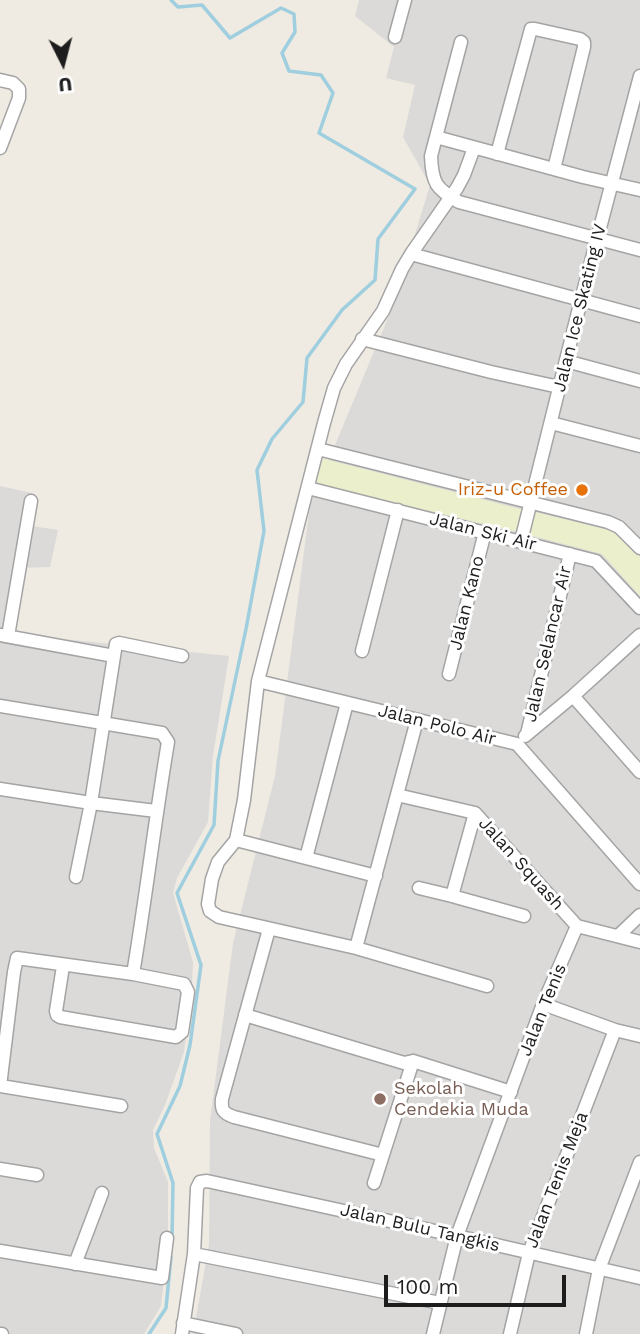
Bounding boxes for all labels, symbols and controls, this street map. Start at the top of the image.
north arrow [28,28,98,98]
text: U [57,72,73,97]
street label: Jalan Ice Skating IV [549,222,611,394]
place label: Iriz-u Coffee [458,479,568,501]
marker: Iriz-u Coffee [574,482,590,498]
street label: Jalan Ski Air [427,508,539,556]
street label: Jalan Kano [445,553,489,653]
street label: Jalan Selancar Air [520,564,576,724]
street label: Jalan Polo Air [376,700,498,750]
street label: Jalan Squash [474,813,568,915]
street label: Jalan Tenis [515,961,571,1059]
place label: Sekolah Cendekia Muda [394,1078,529,1120]
marker: Sekolah Cendekia Muda [372,1091,388,1107]
street label: Jalan Tenis Meja [521,1109,593,1251]
street label: Jalan Bulu Tangkis [338,1199,502,1257]
scale bar [388,1260,570,1304]
text: 100 m [397,1274,459,1299]

